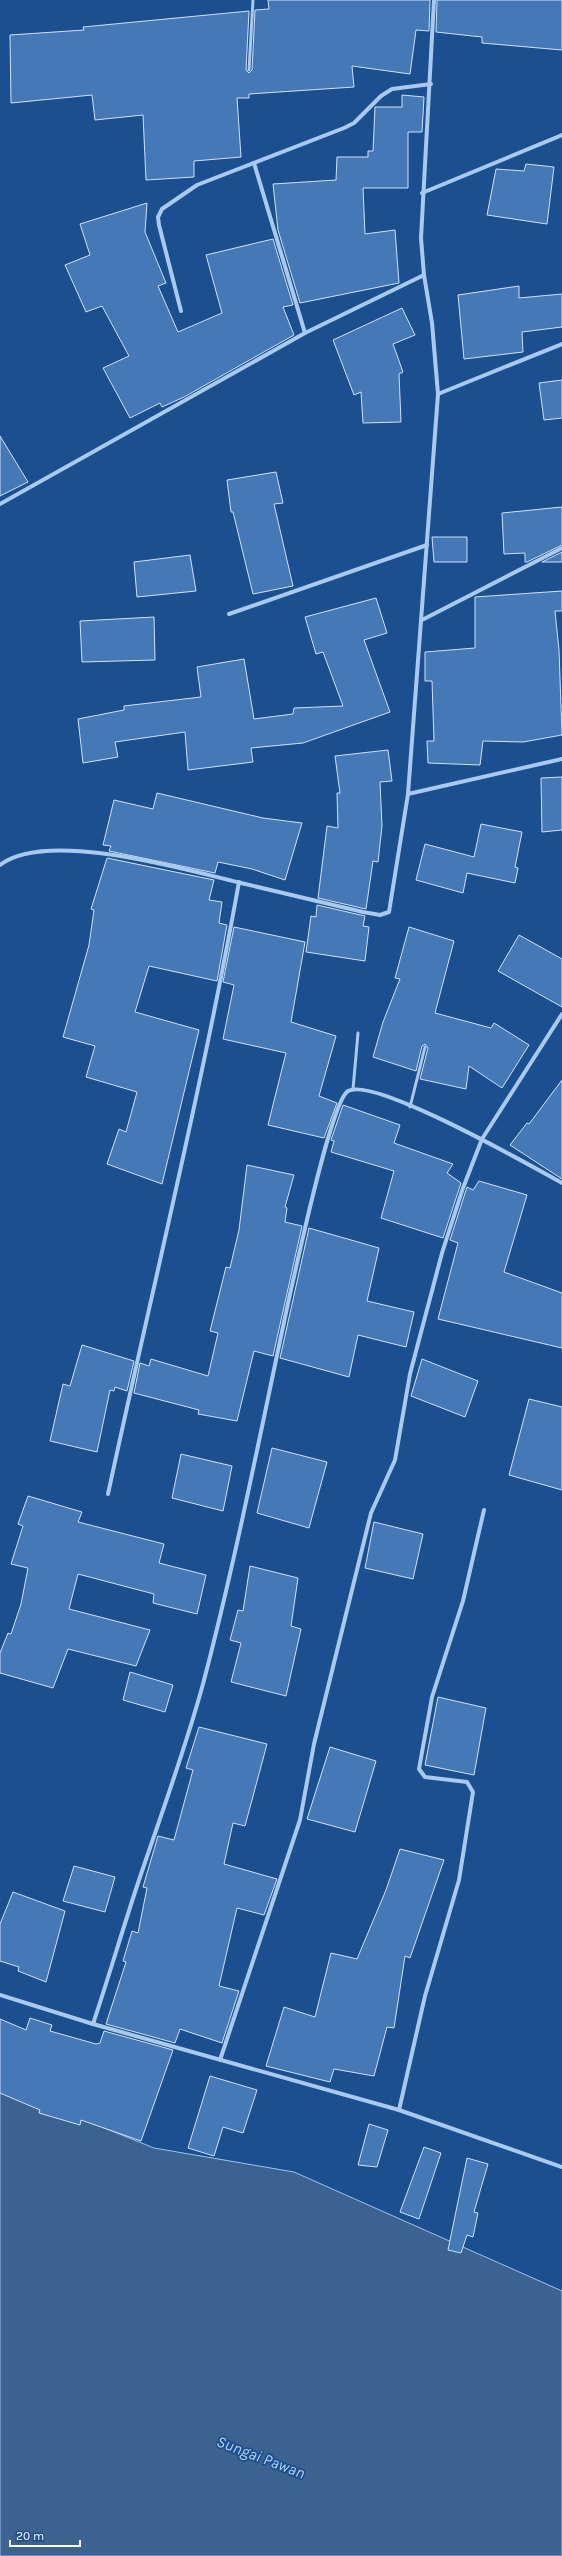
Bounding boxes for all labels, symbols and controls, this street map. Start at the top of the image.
water label: Sungai Pawan [214,2431,308,2483]
scale bar [10,2522,80,2548]
text: 20 m [16,2529,44,2543]

